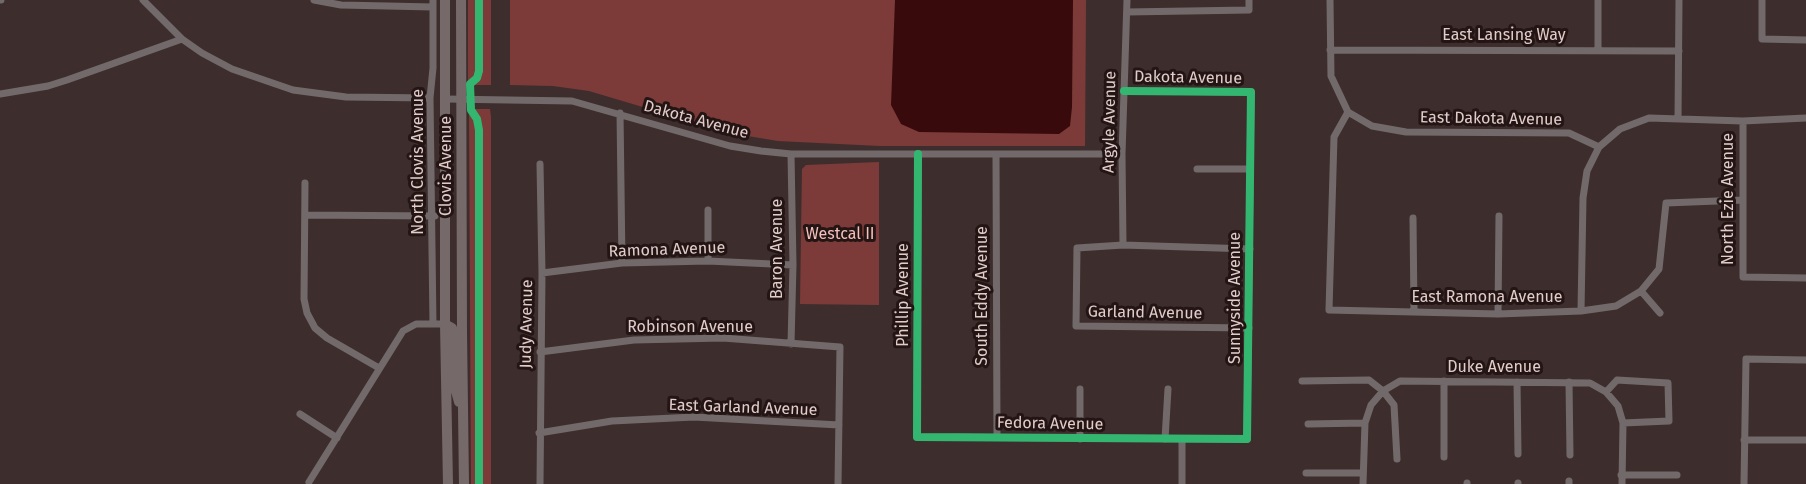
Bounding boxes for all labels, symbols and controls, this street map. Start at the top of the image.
street label: East Lansing Way [1442,26,1566,46]
street label: Dakota Avenue [1134,67,1242,89]
street label: Argyle Avenue [1100,71,1120,173]
street label: North Clovis Avenue [409,89,429,235]
street label: Dakota Avenue [641,97,751,143]
street label: East Dakota Avenue [1420,108,1562,130]
street label: Clovis Avenue [437,116,457,216]
street label: North Ezie Avenue [1719,133,1739,265]
street label: Baron Avenue [768,199,788,299]
park label: Westcal II [805,225,875,245]
street label: South Eddy Avenue [973,226,993,366]
street label: Sunnyside Avenue [1226,232,1246,364]
street label: Ramona Avenue [608,238,726,262]
street label: Phillip Avenue [894,243,914,347]
street label: Judy Avenue [517,279,537,369]
street label: East Ramona Avenue [1411,288,1563,308]
street label: Garland Avenue [1088,302,1202,324]
street label: Robinson Avenue [627,318,753,338]
street label: Duke Avenue [1447,358,1541,378]
street label: East Garland Avenue [668,396,818,420]
street label: Fedora Avenue [997,413,1103,435]

